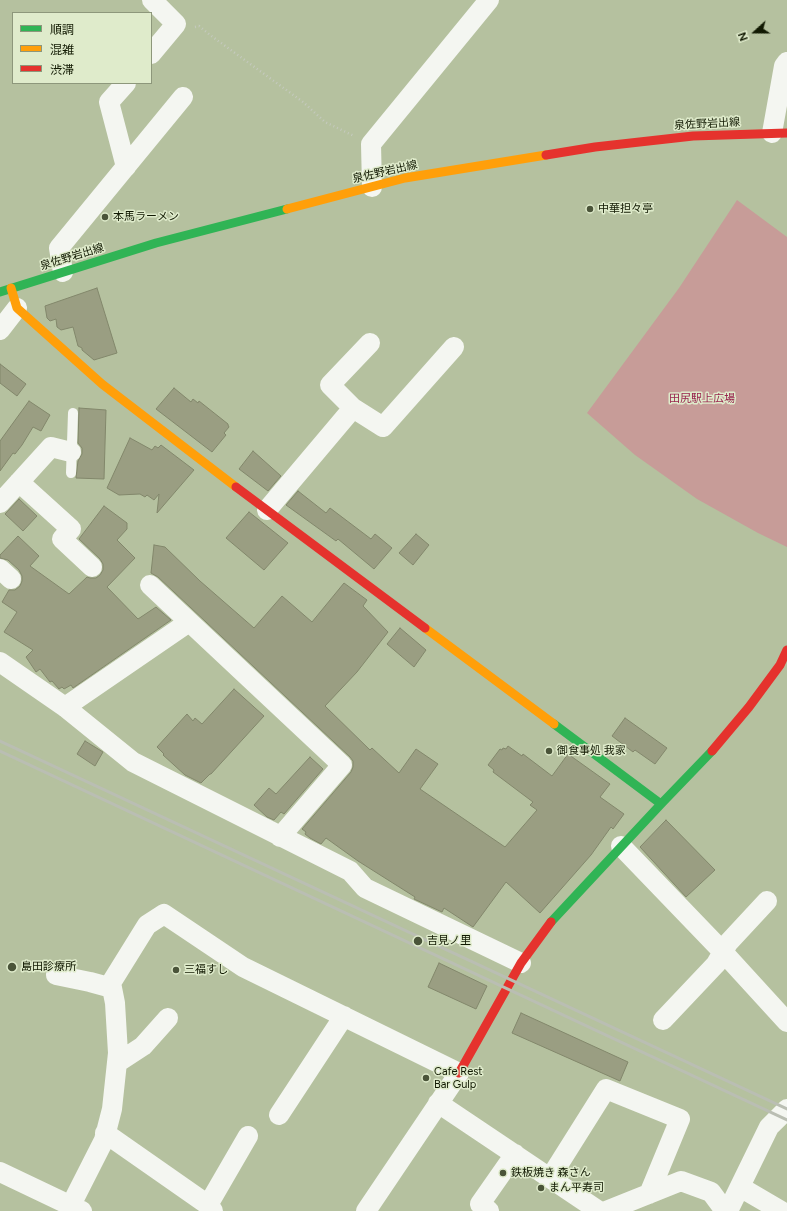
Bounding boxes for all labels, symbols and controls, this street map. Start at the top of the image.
legend [12,12,152,84]
north arrow [735,12,775,52]
text: 順調 [50,23,74,37]
text: N [736,30,751,43]
text: 混雑 [50,43,74,57]
text: 渋滞 [50,63,74,77]
street label: 泉佐野岩出線 [674,116,740,132]
street label: 泉佐野岩出線 [351,158,419,186]
place label: 中華担々亭 [598,202,653,216]
marker: 中華担々亭 [585,204,595,214]
place label: 本馬ラーメン [113,210,179,224]
marker: 本馬ラーメン [100,212,110,222]
street label: 泉佐野岩出線 [39,241,105,273]
park label: 田尻駅上広場 [669,392,735,406]
place label: 御食事処 我家 [557,744,626,758]
marker: 御食事処 我家 [544,746,554,756]
place label: 吉見ノ里 [427,934,471,948]
marker: 吉見ノ里 [412,935,424,947]
place label: 島田診療所 [21,960,76,974]
marker: 島田診療所 [6,961,18,973]
place label: 三福すし [184,963,228,977]
marker: 三福すし [171,965,181,975]
place label: Cafe Rest Bar Gulp [434,1065,482,1091]
marker: Cafe Rest Bar Gulp [421,1073,431,1083]
place label: 鉄板焼き 森さん [511,1166,591,1180]
marker: 鉄板焼き 森さん [498,1168,508,1178]
place label: まん平寿司 [549,1181,604,1195]
marker: まん平寿司 [536,1183,546,1193]

